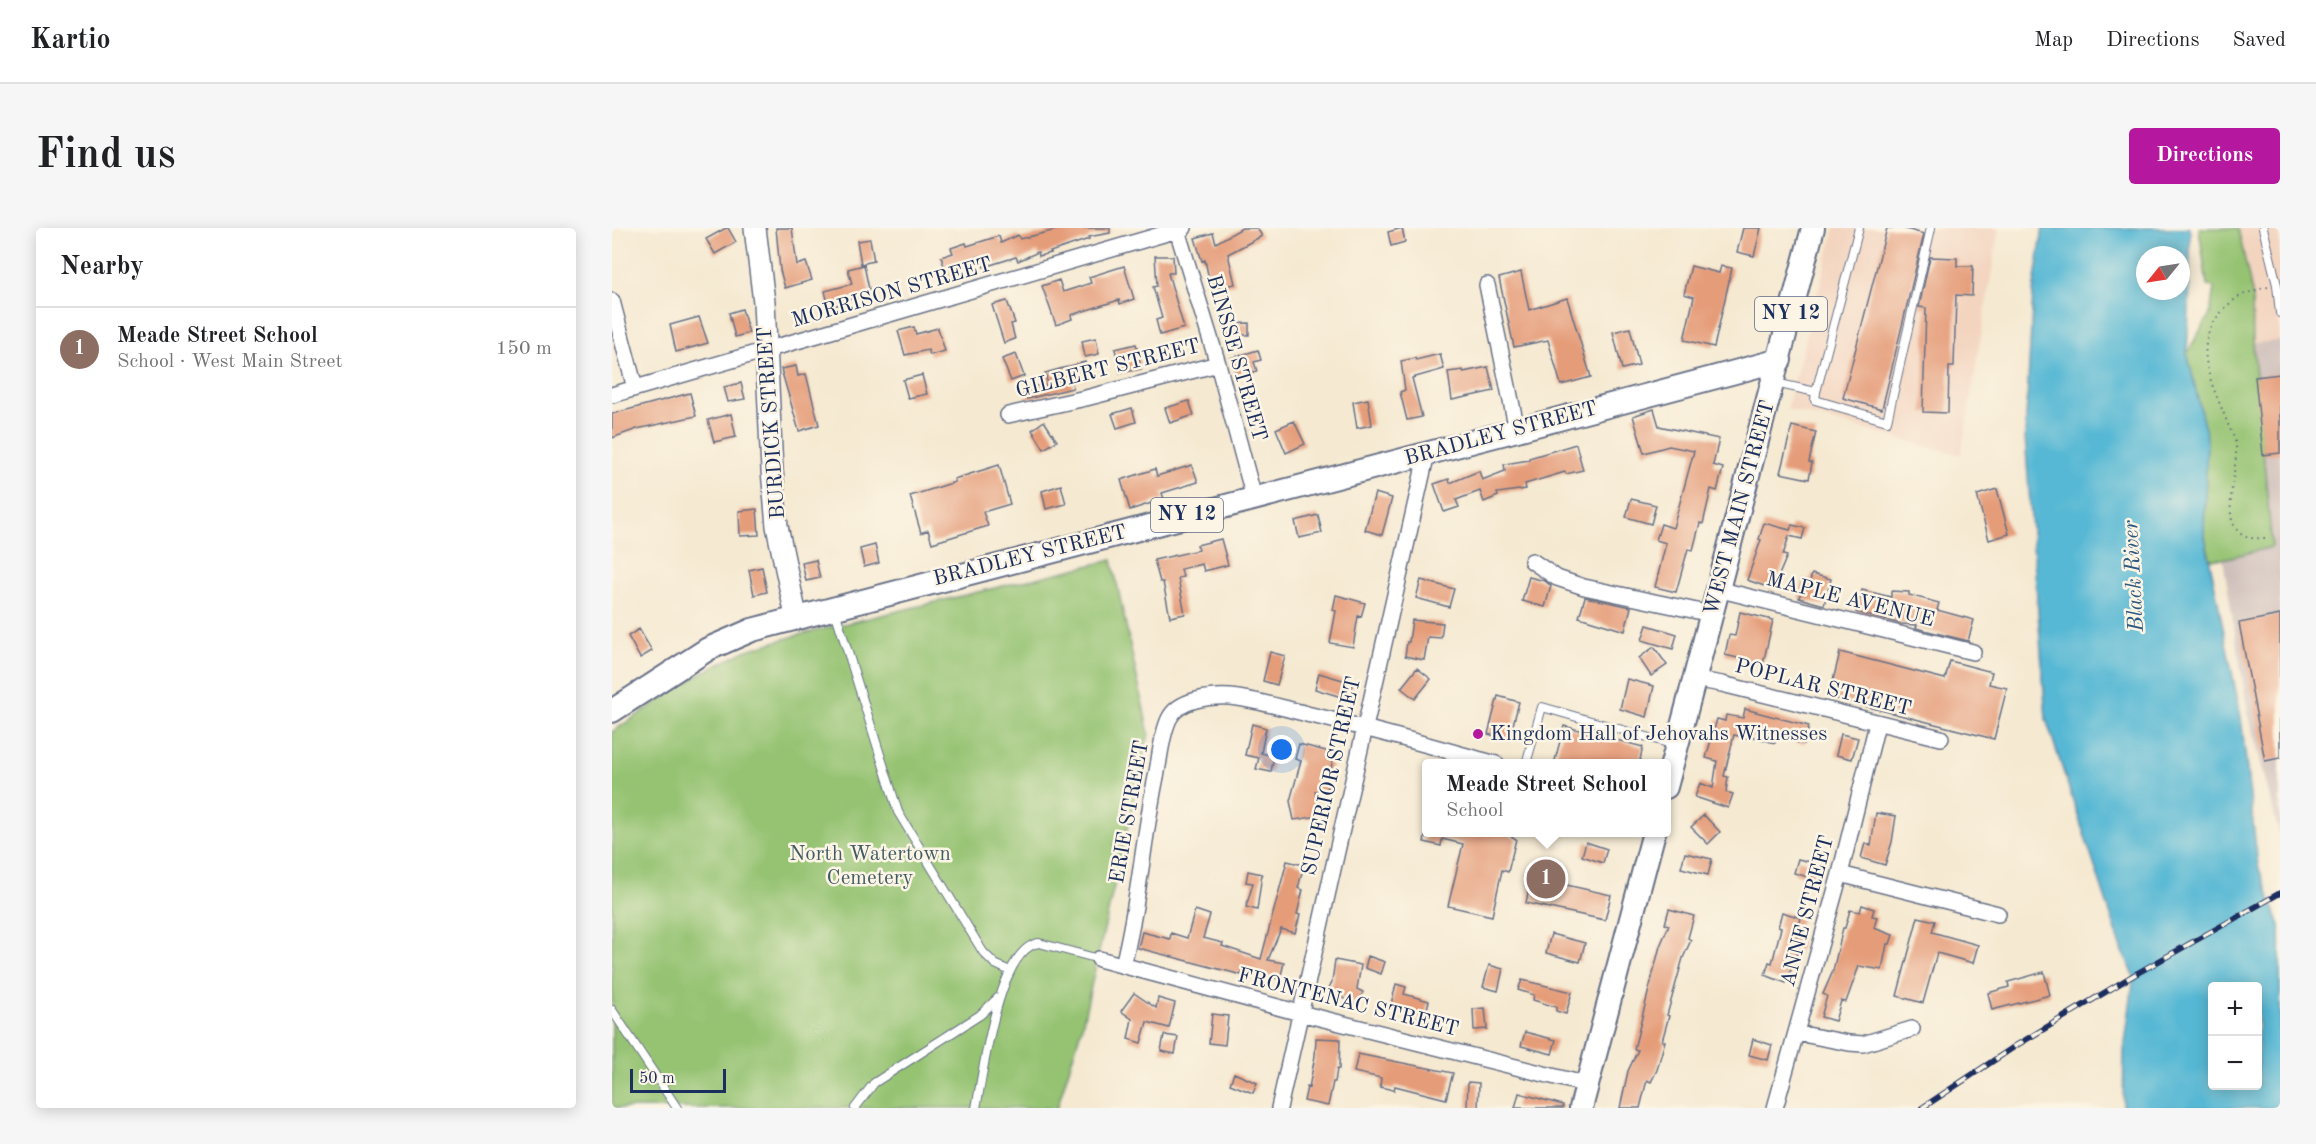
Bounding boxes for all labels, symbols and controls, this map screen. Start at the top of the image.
text: Kartio [30,27,111,55]
text: Map [2034,30,2073,51]
text: Directions [2106,30,2200,51]
text: Saved [2233,30,2286,51]
button: Directions [2129,128,2280,184]
text: Find us [36,135,175,177]
north arrow [2136,246,2190,300]
text: Nearby [60,254,144,280]
street label: MORRISON STREET [789,254,995,332]
street label: BINSSE STREET [1202,272,1270,444]
road number: NY 12 [1755,297,1827,331]
text: Meade Street School [117,325,318,347]
street label: BURDICK STREET [755,326,789,520]
street label: GILBERT STREET [1014,336,1202,402]
text: 1 [74,339,85,359]
text: 150 m [496,339,552,359]
text: School · West Main Street [117,352,342,372]
street label: BRADLEY STREET [1402,398,1600,470]
street label: WEST MAIN STREET [1701,398,1779,618]
road number: NY 12 [1151,498,1223,532]
water label: Black River [2120,519,2148,633]
street label: BRADLEY STREET [931,522,1129,590]
street label: MAPLE AVENUE [1764,569,1936,631]
street label: POPLAR STREET [1732,656,1914,720]
street label: SUPERIOR STREET [1299,674,1365,878]
place label: Kingdom Hall of Jehovahs Witnesses [1490,724,1827,745]
marker: Kingdom Hall of Jehovahs Witnesses [1471,727,1485,741]
your location [1267,735,1296,764]
street label: ERIE STREET [1107,739,1153,885]
popup [1422,759,1671,837]
text: Meade Street School [1446,774,1647,796]
text: School [1446,801,1503,821]
street label: ANNE STREET [1778,833,1838,989]
park label: North Watertown Cemetery [789,844,951,889]
pin: 1 [1526,856,1566,902]
street label: FRONTENAC STREET [1235,965,1461,1041]
map controls [2208,982,2262,1090]
button: + [2208,982,2262,1036]
button: − [2208,1036,2262,1090]
scale bar [630,1066,726,1094]
text: 50 m [639,1071,675,1087]

